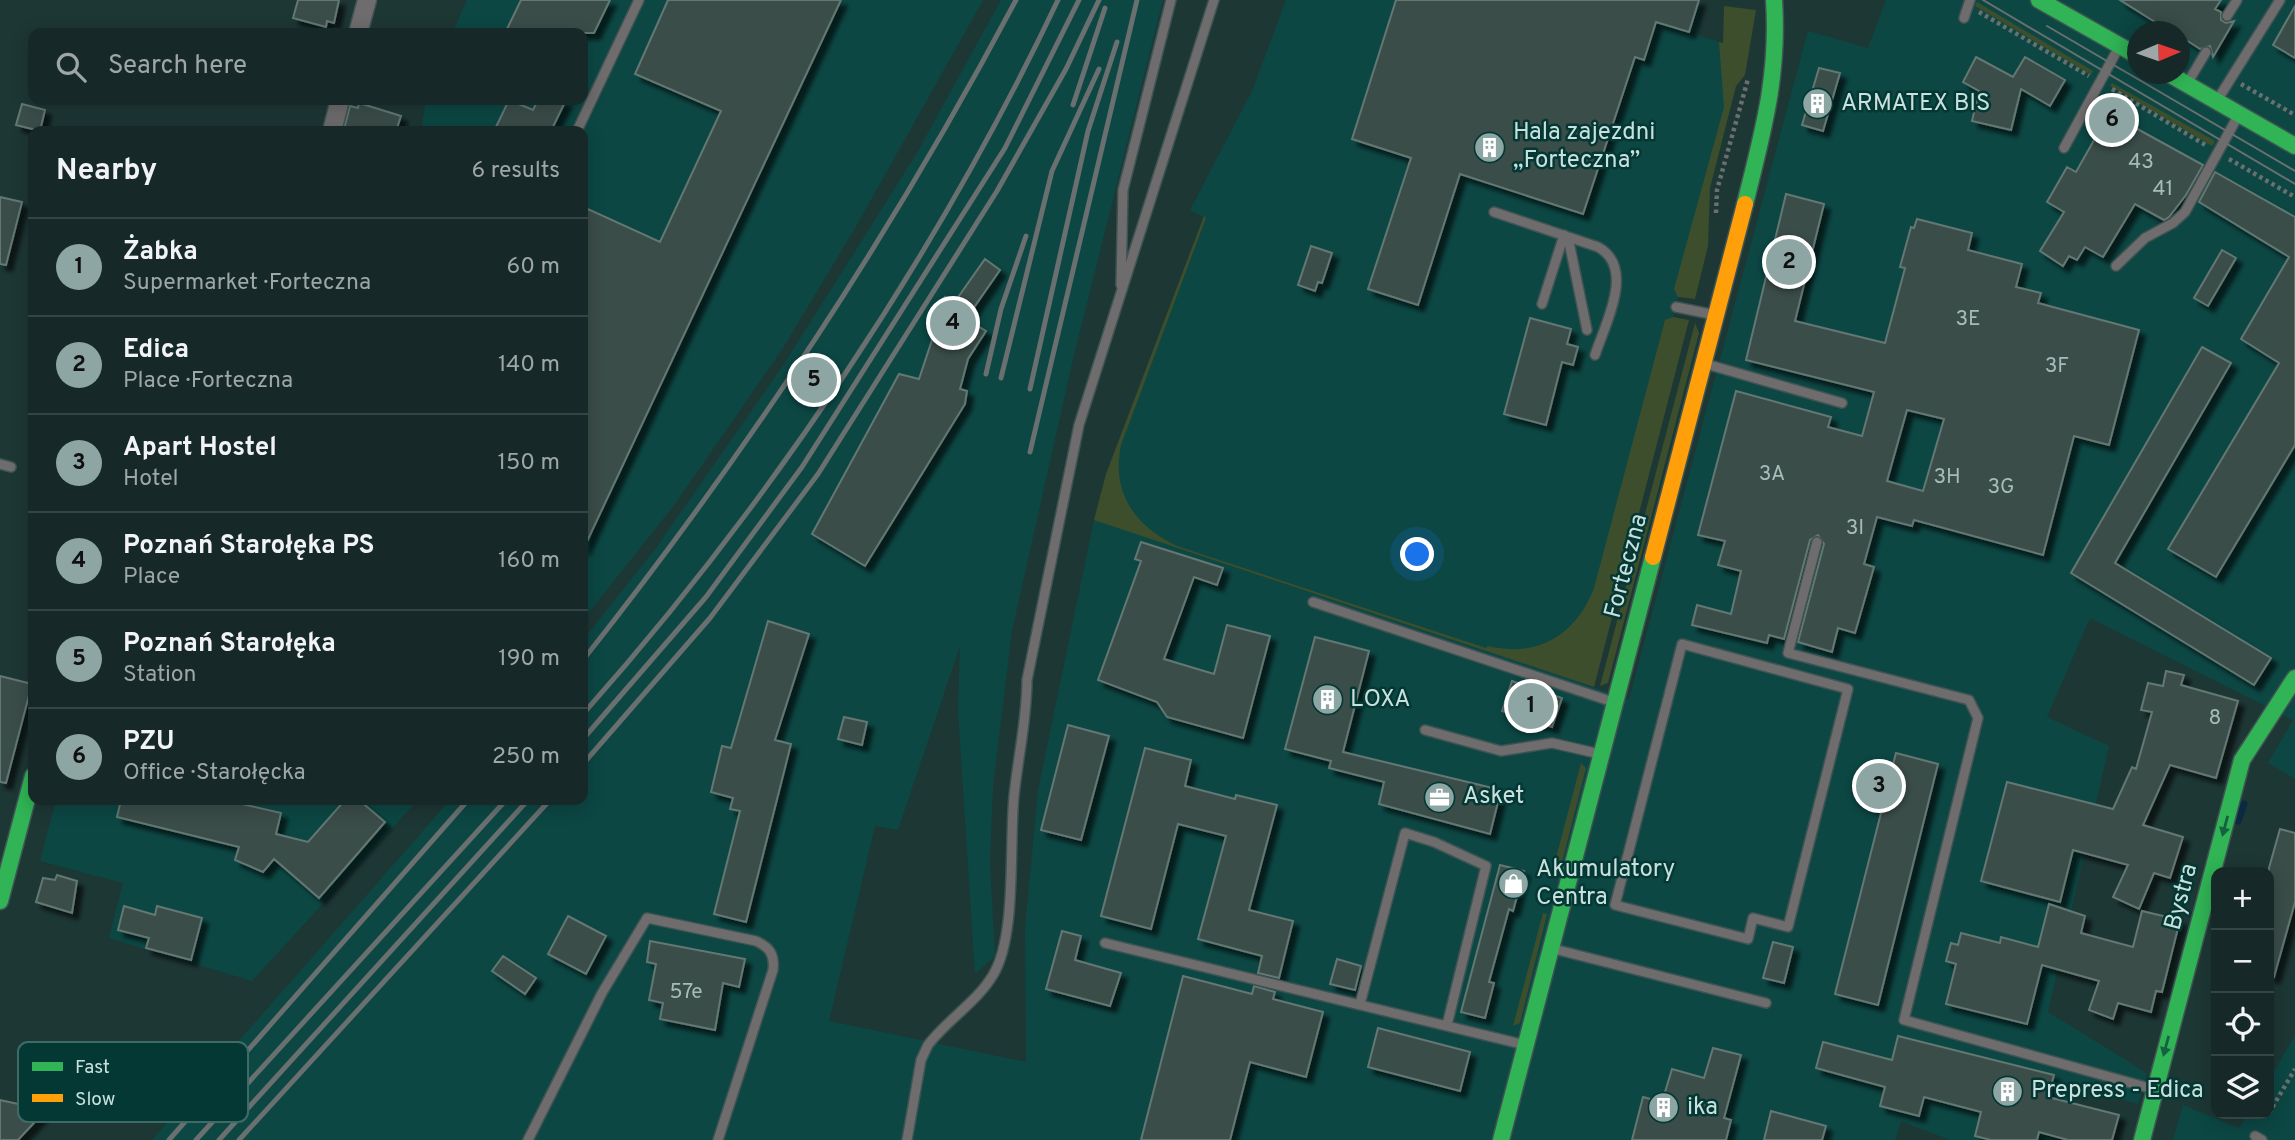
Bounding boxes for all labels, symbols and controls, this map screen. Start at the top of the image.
north arrow [2127,21,2190,84]
search box [28,28,588,105]
icon: search [52,48,90,86]
text: Search here [108,50,247,83]
building icon: ARMATEX BIS [1801,87,1835,121]
place label: ARMATEX BIS [1841,89,1991,119]
pin: 6 [2089,94,2135,146]
place label: Hala zajezdni „Forteczna” [1513,118,1655,176]
building icon: Hala zajezdni „Forteczna” [1473,130,1507,164]
house number: 43 [2128,149,2154,176]
text: Nearby [56,153,157,190]
text: 6 results [472,157,560,186]
house number: 41 [2153,176,2173,203]
text: Żabka [123,236,198,269]
pin: 2 [1766,236,1812,288]
text: 1 [74,253,84,282]
text: 60 m [507,253,560,282]
text: Supermarket · Forteczna [123,269,371,298]
pin: 4 [930,297,976,349]
house number: 3E [1955,306,1981,333]
text: Edica [123,334,189,367]
text: 2 [72,351,86,380]
text: 140 m [498,351,560,380]
house number: 3F [2045,353,2069,380]
pin: 5 [791,354,837,406]
text: Place · Forteczna [123,367,293,396]
text: Apart Hostel [123,432,277,465]
text: 3 [72,449,86,478]
text: 150 m [498,449,560,478]
house number: 3A [1759,461,1785,488]
house number: 3H [1933,464,1961,491]
text: Hotel [123,465,179,494]
house number: 3G [1988,474,2014,501]
street label: Forteczna [1599,511,1655,621]
house number: 3I [1846,515,1864,542]
text: Poznań Starołęka PS [123,530,374,563]
your location [1400,537,1434,571]
text: 4 [72,547,86,576]
text: 160 m [498,547,560,576]
text: Place [123,563,180,592]
text: Poznań Starołęka [123,628,336,661]
text: 5 [72,645,86,674]
text: 190 m [498,645,560,674]
text: Station [123,661,197,690]
pin: 1 [1508,680,1554,732]
building icon: LOXA [1310,683,1344,717]
place label: LOXA [1350,685,1411,715]
house number: 8 [2209,705,2221,732]
text: PZU [123,726,175,759]
text: 6 [72,743,86,772]
text: 250 m [492,743,560,772]
text: Office · Starołęcka [123,759,306,788]
pin: 3 [1856,760,1902,812]
office icon: Asket [1423,780,1457,814]
place label: Asket [1463,782,1524,812]
one-way arrow [2219,816,2229,837]
place label: Akumulatory Centra [1536,855,1675,913]
street label: Bystra [2159,860,2205,934]
shop icon: Akumulatory Centra [1496,867,1530,901]
map controls [2211,867,2274,1119]
button: + [2211,867,2274,930]
button: − [2211,930,2274,993]
house number: 57e [669,979,703,1006]
button: locate [2211,993,2274,1056]
one-way arrow [2161,1036,2171,1057]
legend [18,1042,248,1122]
text: Fast [75,1056,110,1080]
button: layers [2211,1056,2274,1119]
building icon: Prepress - Edica [1991,1074,2025,1108]
place label: Prepress - Edica [2031,1076,2204,1106]
text: Slow [75,1088,115,1112]
building icon: ika [1647,1091,1681,1125]
place label: ika [1687,1093,1718,1123]

